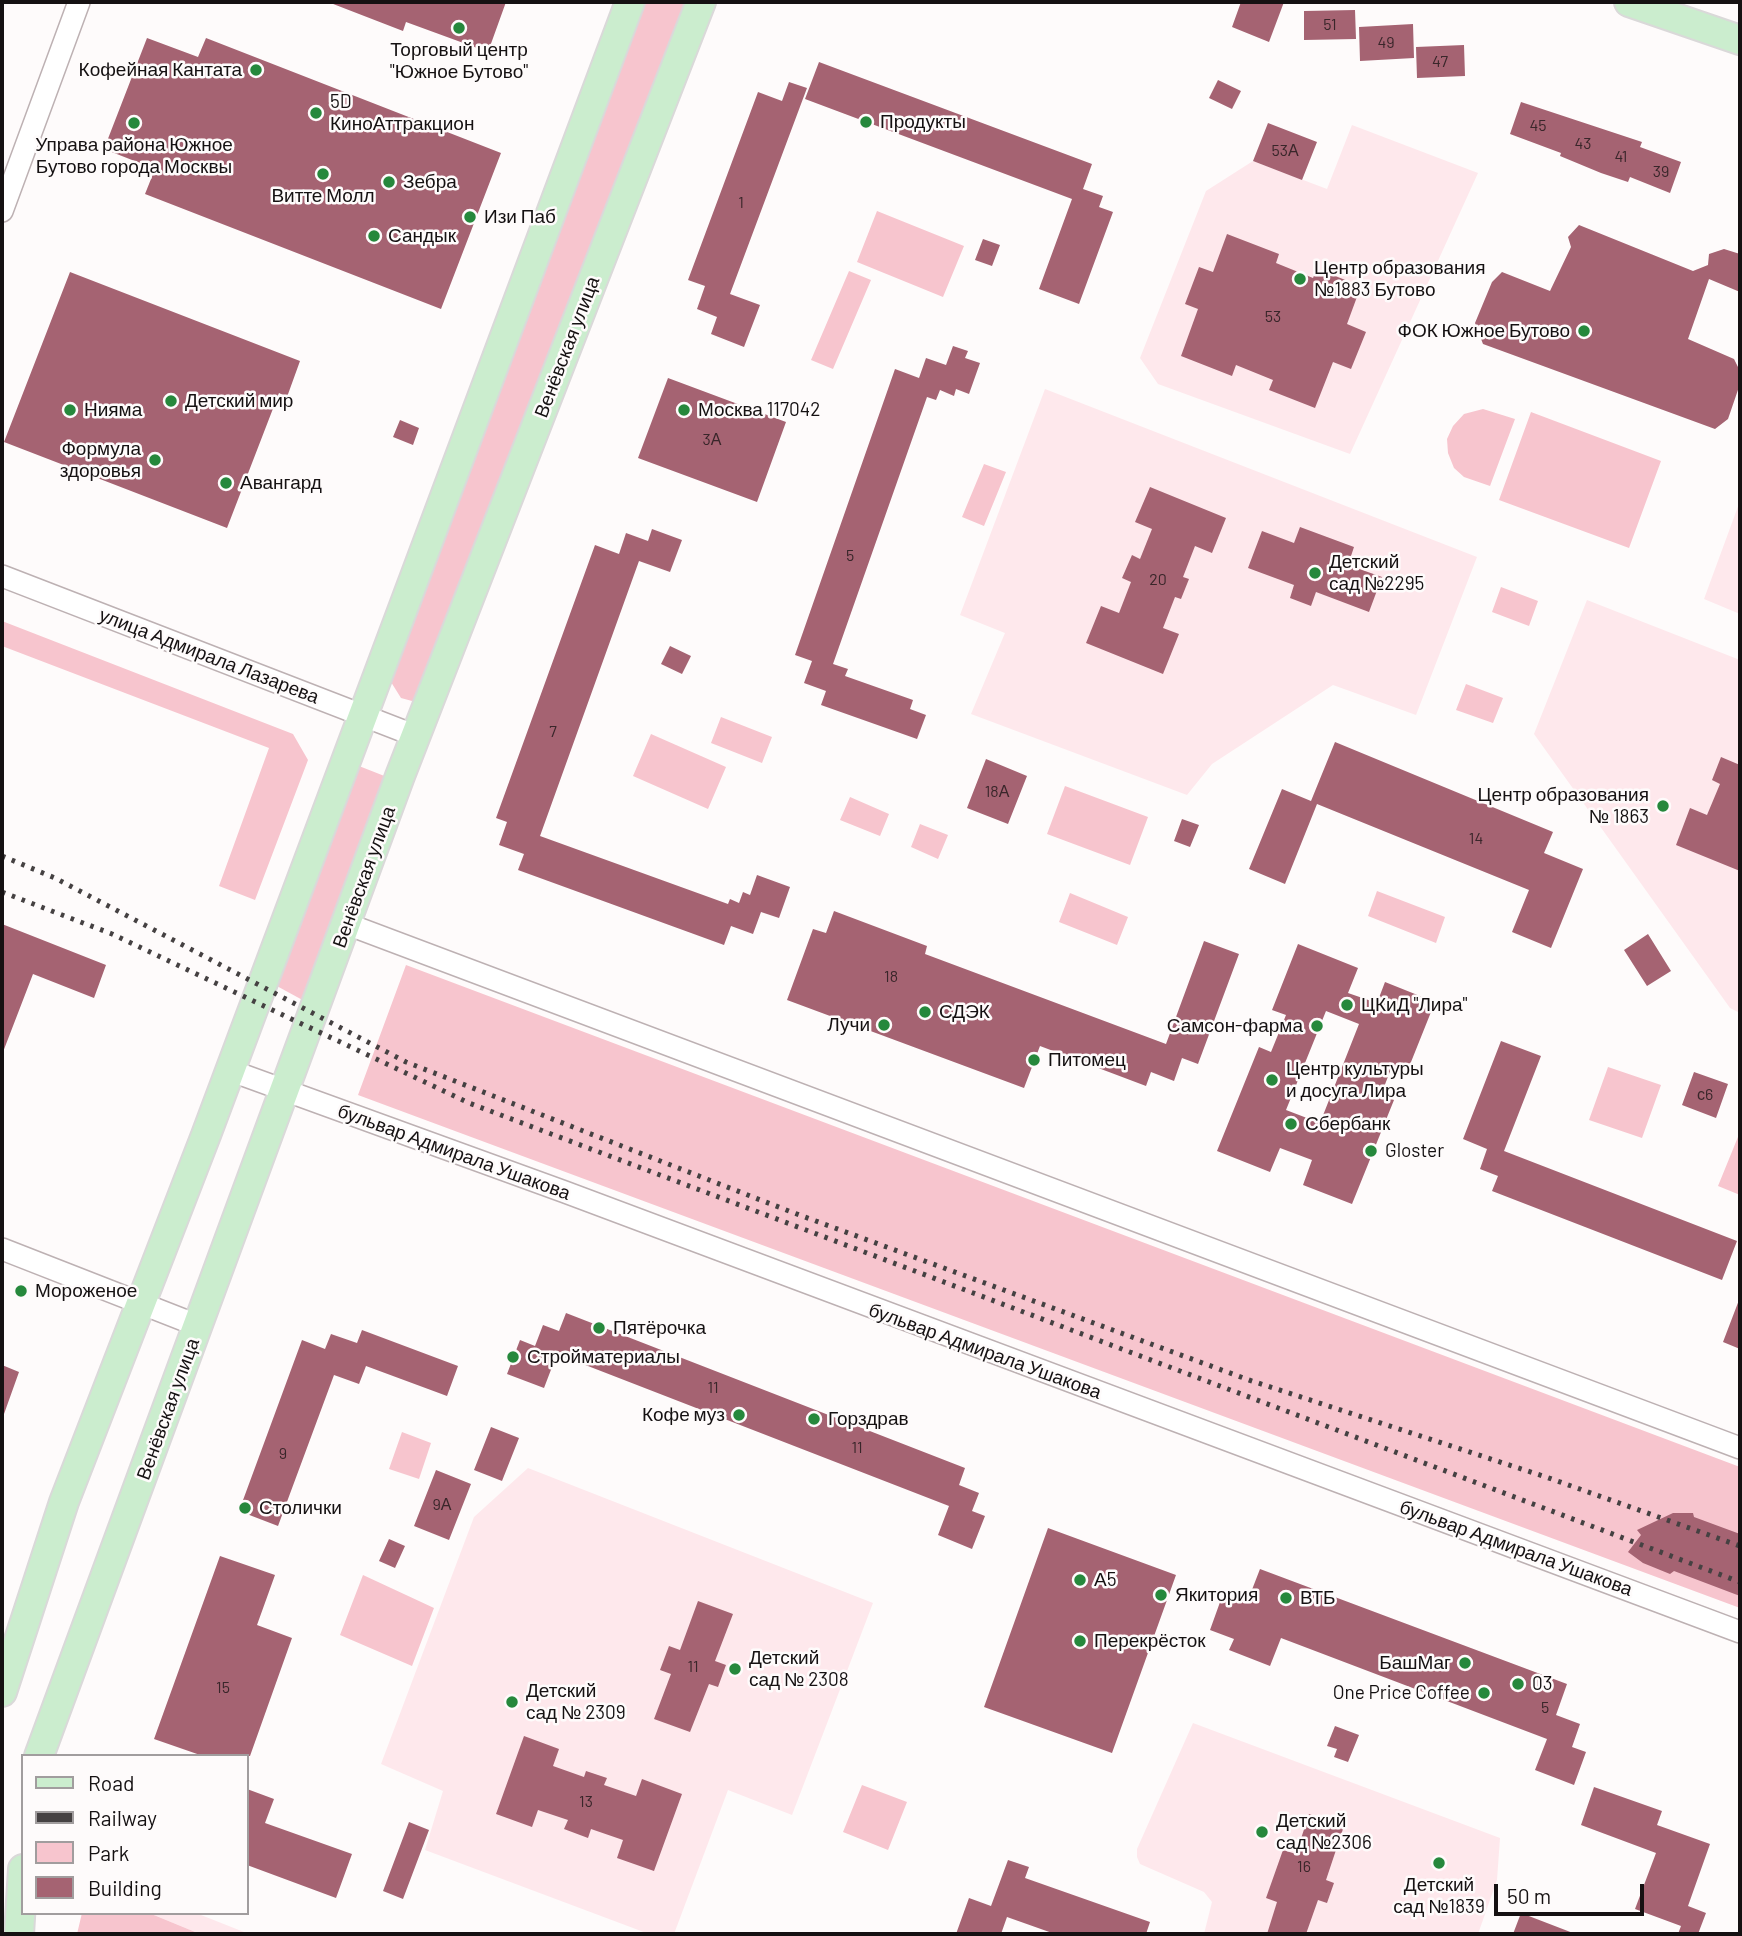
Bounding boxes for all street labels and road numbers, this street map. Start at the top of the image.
street label: Венёвская улица [530,273,604,421]
street label: улица Адмирала Лазарева [96,603,322,709]
street label: Венёвская улица [328,803,400,951]
street label: бульвар Адмирала Ушакова [335,1099,573,1205]
street label: бульвар Адмирала Ушакова [866,1298,1104,1404]
street label: Венёвская улица [132,1335,204,1483]
street label: бульвар Адмирала Ушакова [1397,1495,1635,1601]

